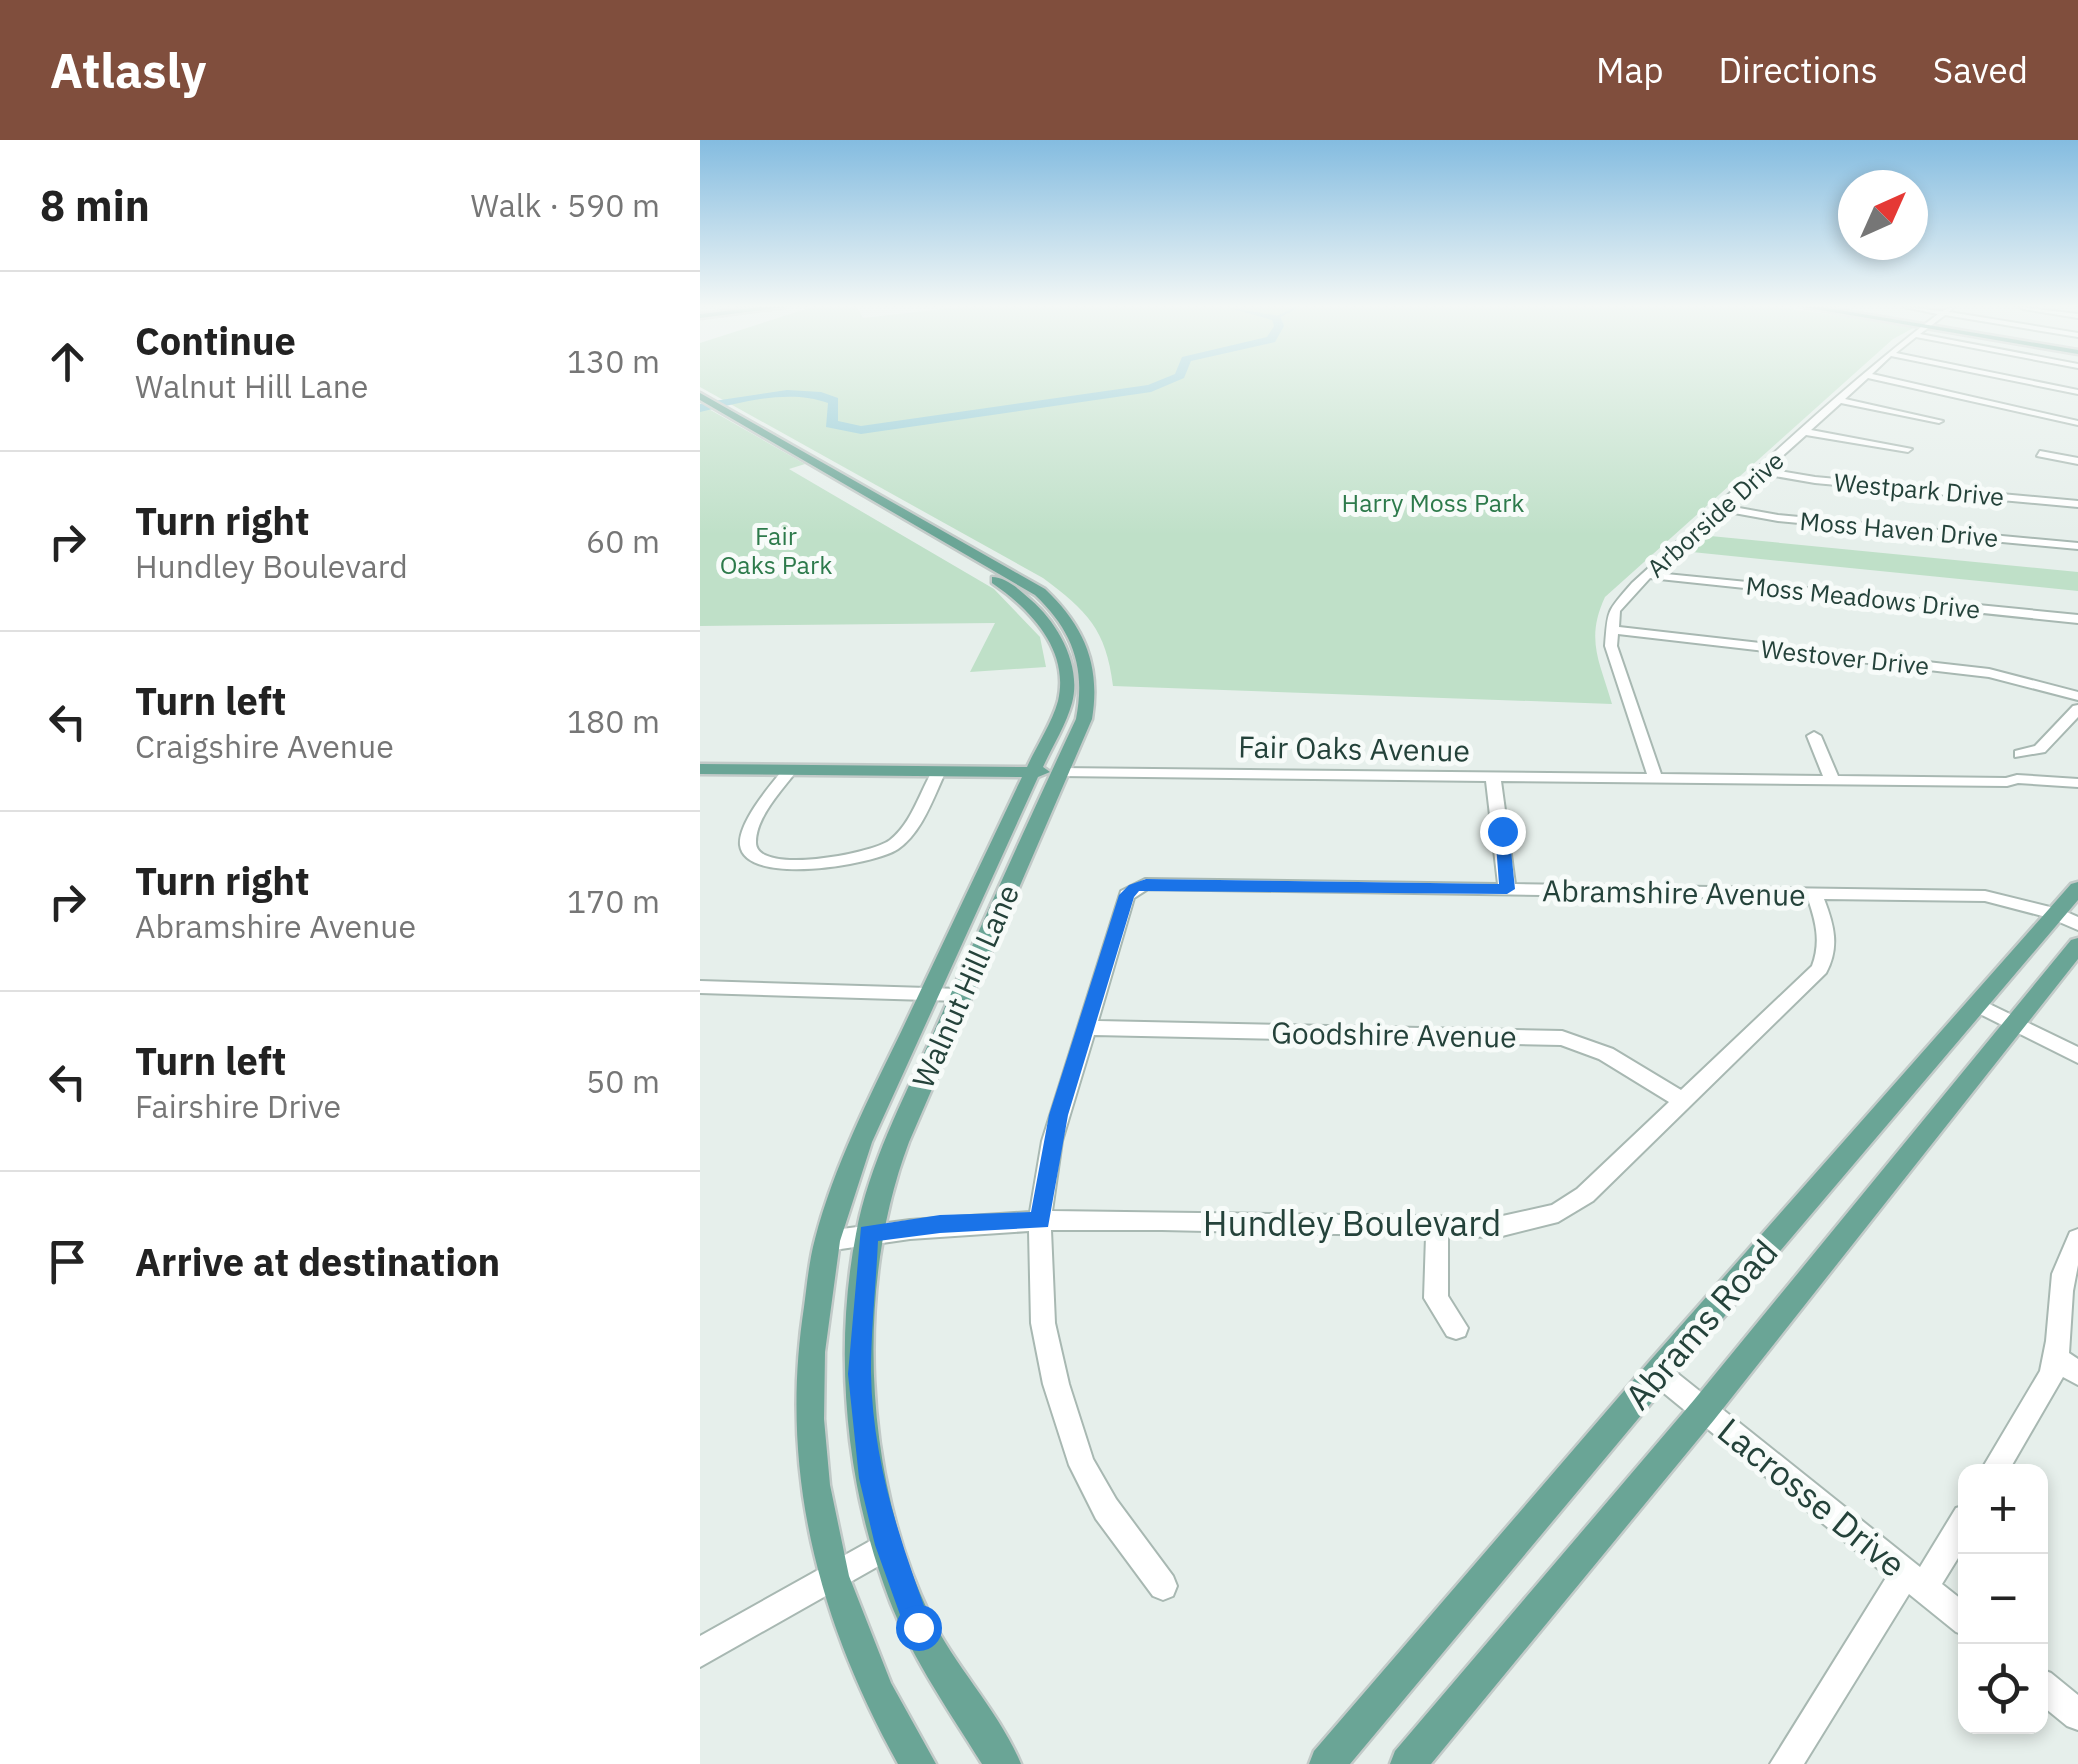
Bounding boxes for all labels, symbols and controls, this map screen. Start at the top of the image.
text: Atlasly [50,39,206,101]
text: Map [1596,47,1664,93]
text: Directions [1719,47,1878,93]
text: Saved [1933,47,2028,93]
north arrow [1838,170,1928,260]
text: 8 min [40,178,150,233]
text: Walk · 590 m [471,184,660,226]
text: Continue [135,316,296,365]
icon: ahead [40,334,95,389]
text: 130 m [567,340,660,382]
text: Walnut Hill Lane [135,365,368,407]
street label: Arborside Drive [1640,444,1790,584]
street label: Westpark Drive [1833,465,2005,513]
park label: Harry Moss Park [1341,486,1525,519]
text: Turn right [135,496,310,545]
street label: Moss Haven Drive [1798,504,2000,554]
icon: right [40,514,95,569]
park label: Fair Oaks Park [720,519,832,581]
text: 60 m [586,520,660,562]
text: Hundley Boulevard [135,545,408,587]
street label: Moss Meadows Drive [1744,568,1982,626]
street label: Westover Drive [1759,632,1931,682]
text: Turn left [135,676,286,725]
icon: left [40,694,95,749]
text: 180 m [567,700,660,742]
text: Craigshire Avenue [135,725,394,767]
street label: Fair Oaks Avenue [1238,726,1470,770]
route end [1480,809,1526,855]
text: Turn right [135,856,310,905]
street label: Abramshire Avenue [1542,870,1806,914]
icon: right [40,874,95,929]
street label: Walnut Hill Lane [903,878,1027,1094]
text: 170 m [567,880,660,922]
text: Abramshire Avenue [135,905,416,947]
street label: Goodshire Avenue [1271,1012,1517,1056]
text: Turn left [135,1036,286,1085]
icon: left [40,1054,95,1109]
text: 50 m [586,1060,660,1102]
text: Fairshire Drive [135,1085,341,1127]
street label: Hundley Boulevard [1203,1200,1501,1246]
street label: Abrams Road [1615,1229,1787,1419]
icon: arrive [40,1234,95,1289]
text: Arrive at destination [135,1237,500,1286]
street label: Lacrosse Drive [1709,1407,1915,1587]
map controls [1958,1464,2048,1734]
button: + [1958,1464,2048,1554]
button: − [1958,1554,2048,1644]
route start [896,1605,942,1651]
button: locate [1958,1644,2048,1734]

